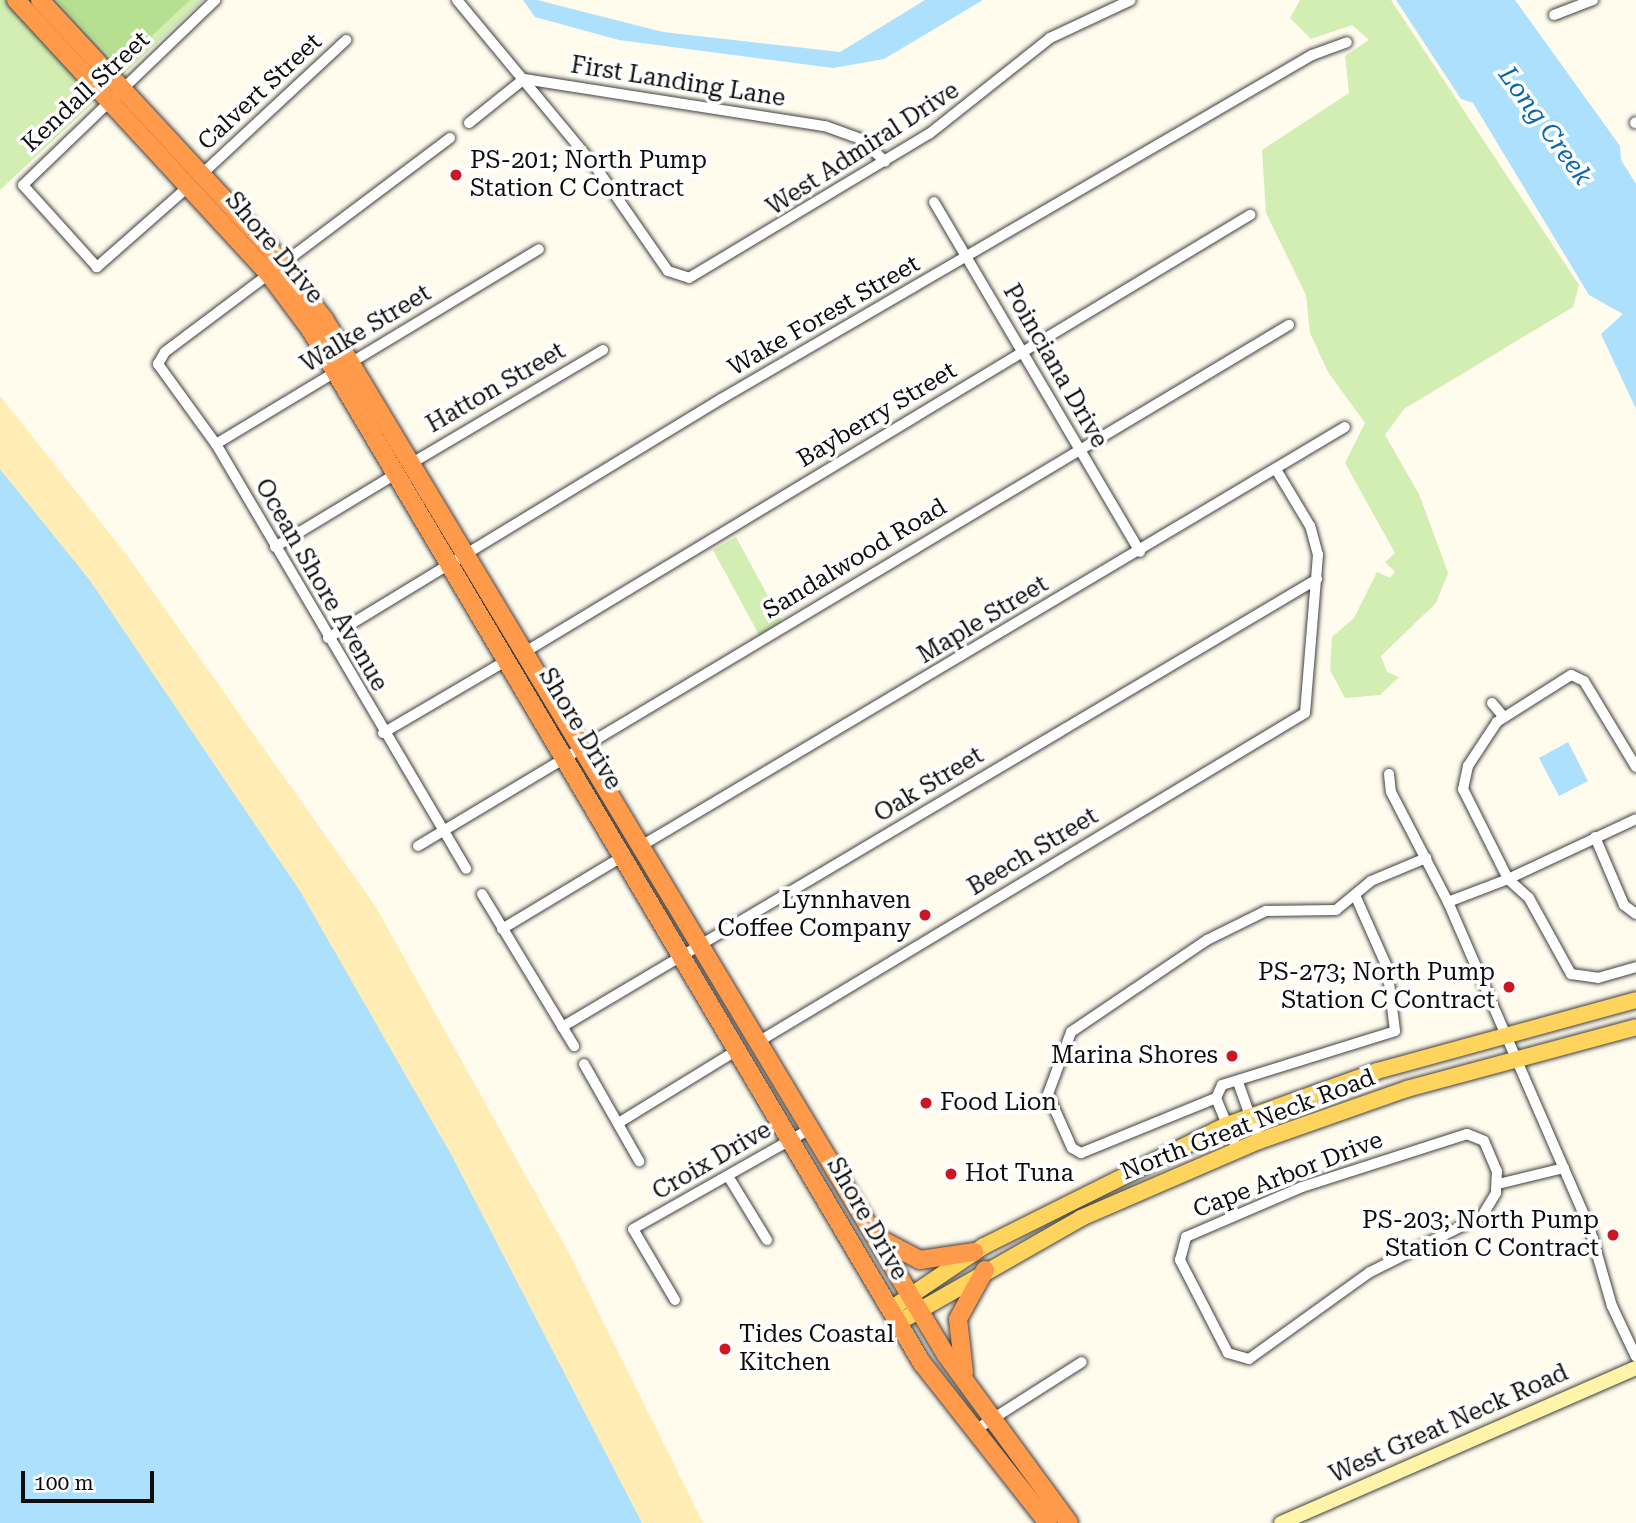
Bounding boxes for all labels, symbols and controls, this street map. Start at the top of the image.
street label: Kendall Street [16,26,156,158]
street label: Calvert Street [192,27,328,157]
street label: First Landing Lane [569,51,787,113]
water label: Long Creek [1492,61,1598,191]
street label: West Admiral Drive [761,76,965,222]
place label: PS-201; North Pump Station C Contract [470,147,707,203]
marker: PS-201; North Pump Station C Contract [448,167,464,183]
street label: Shore Drive [219,186,329,310]
street label: Wake Forest Street [723,249,925,383]
street label: Walke Street [296,279,436,379]
street label: Poinciana Drive [997,279,1113,453]
street label: Hatton Street [421,337,571,439]
street label: Bayberry Street [792,356,962,474]
street label: Ocean Shore Avenue [248,474,394,696]
street label: Sandalwood Road [758,493,952,625]
street label: Maple Street [913,570,1053,670]
street label: Shore Drive [532,663,628,795]
street label: Oak Street [869,741,989,829]
street label: Beech Street [963,802,1103,902]
place label: Lynnhaven Coffee Company [717,887,911,943]
marker: Lynnhaven Coffee Company [917,907,933,923]
place label: PS-273; North Pump Station C Contract [1258,959,1495,1015]
marker: PS-273; North Pump Station C Contract [1501,979,1517,995]
place label: Marina Shores [1051,1042,1218,1070]
marker: Marina Shores [1224,1048,1240,1064]
street label: North Great Neck Road [1117,1063,1379,1187]
place label: Food Lion [940,1089,1057,1117]
marker: Food Lion [918,1095,934,1111]
street label: Croix Drive [648,1116,776,1206]
street label: Cape Arbor Drive [1189,1126,1387,1224]
street label: Shore Drive [820,1153,914,1285]
place label: Hot Tuna [965,1160,1074,1188]
marker: Hot Tuna [943,1166,959,1182]
place label: PS-203; North Pump Station C Contract [1362,1207,1599,1263]
marker: PS-203; North Pump Station C Contract [1605,1227,1621,1243]
place label: Tides Coastal Kitchen [739,1321,894,1377]
marker: Tides Coastal Kitchen [717,1341,733,1357]
street label: West Great Neck Road [1325,1358,1573,1490]
scale bar [24,1456,158,1500]
text: 100 m [34,1471,94,1495]

